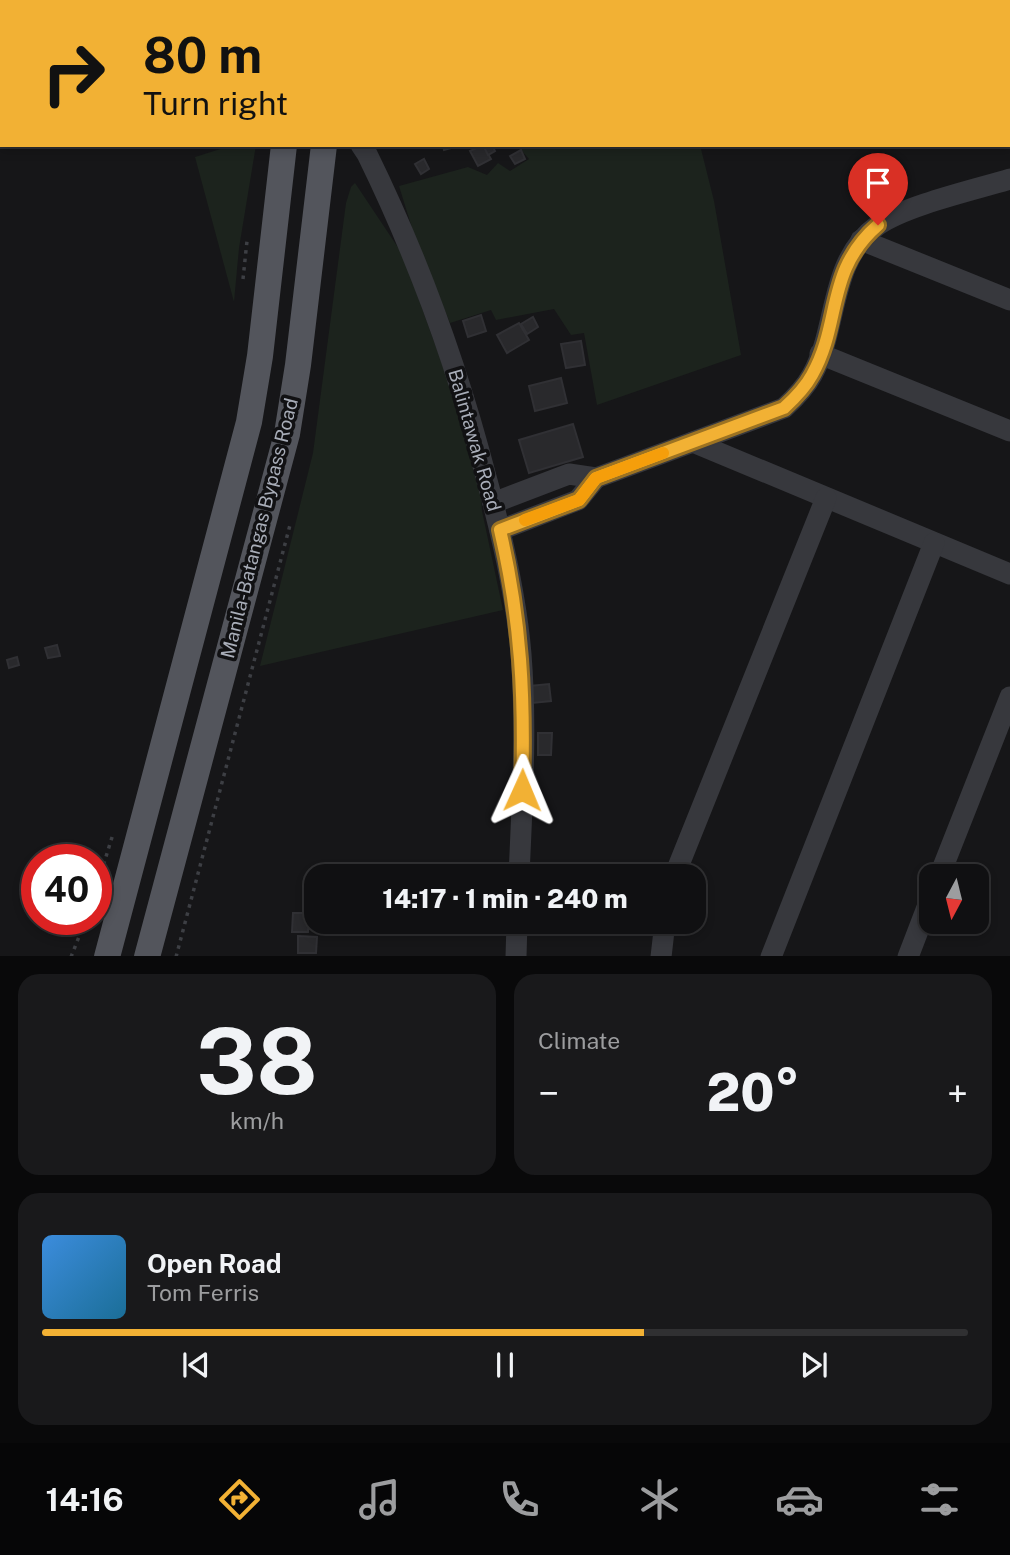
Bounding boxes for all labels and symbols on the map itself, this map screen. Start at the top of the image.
pin [848,153,908,225]
street label: Balintawak Road [444,366,506,514]
street label: Manila-Batangas Bypass Road [216,396,302,660]
position arrow [485,753,559,827]
speed limit sign: 40 [21,844,112,935]
north arrow [919,864,989,934]

